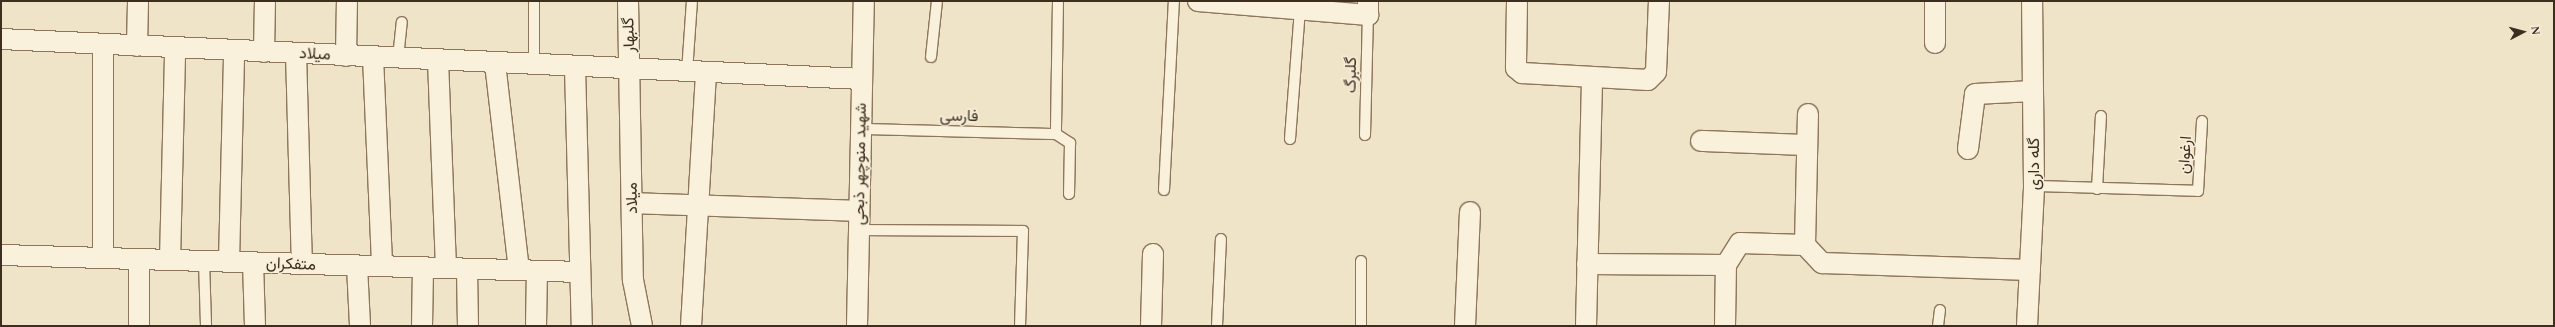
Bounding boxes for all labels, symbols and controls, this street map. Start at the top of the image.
north arrow [2503,12,2543,52]
street label: گلبهار [619,17,639,53]
text: N [2527,25,2544,36]
street label: میلاد [299,44,331,64]
street label: گلبرگ [1341,57,1361,93]
street label: شهید منوچهر ذبحی [849,103,871,225]
street label: فارسی [939,106,979,126]
street label: ارغوان [2174,135,2196,175]
street label: گله داری [2024,138,2044,190]
street label: میلاد [622,182,642,214]
street label: متفکران [266,254,316,274]

